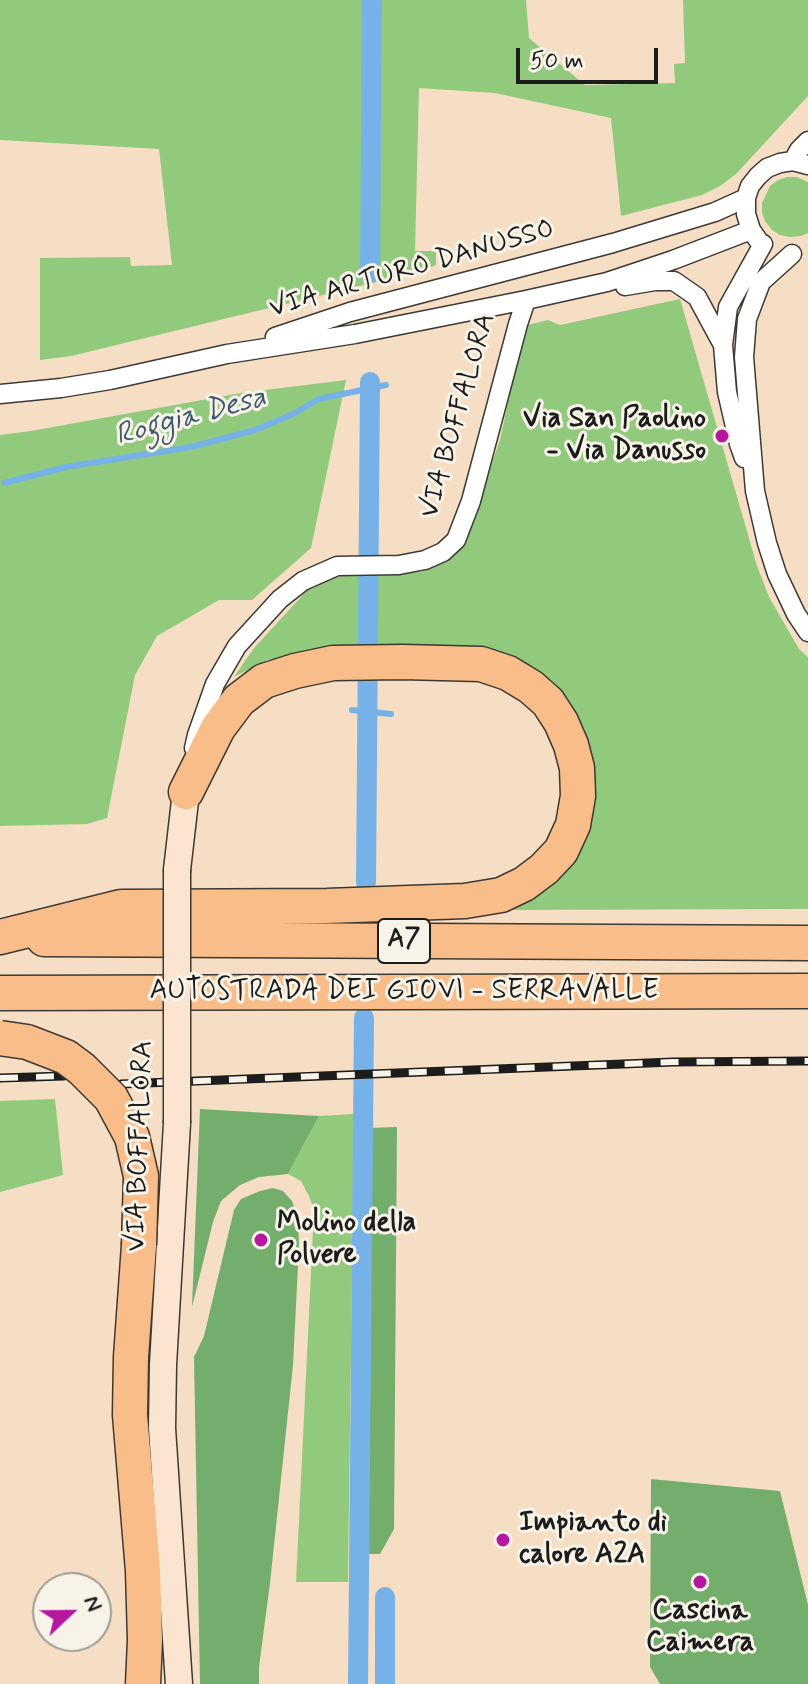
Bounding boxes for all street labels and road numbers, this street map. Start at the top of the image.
street label: VIA ARTURO DANUSSO [266,213,558,327]
street label: VIA BOFFALORA [414,310,504,522]
road number: A7 [378,919,430,963]
street label: AUTOSTRADA DEI GIOVI - SERRAVALLE [149,975,659,1009]
street label: VIA BOFFALORA [121,1040,161,1252]

